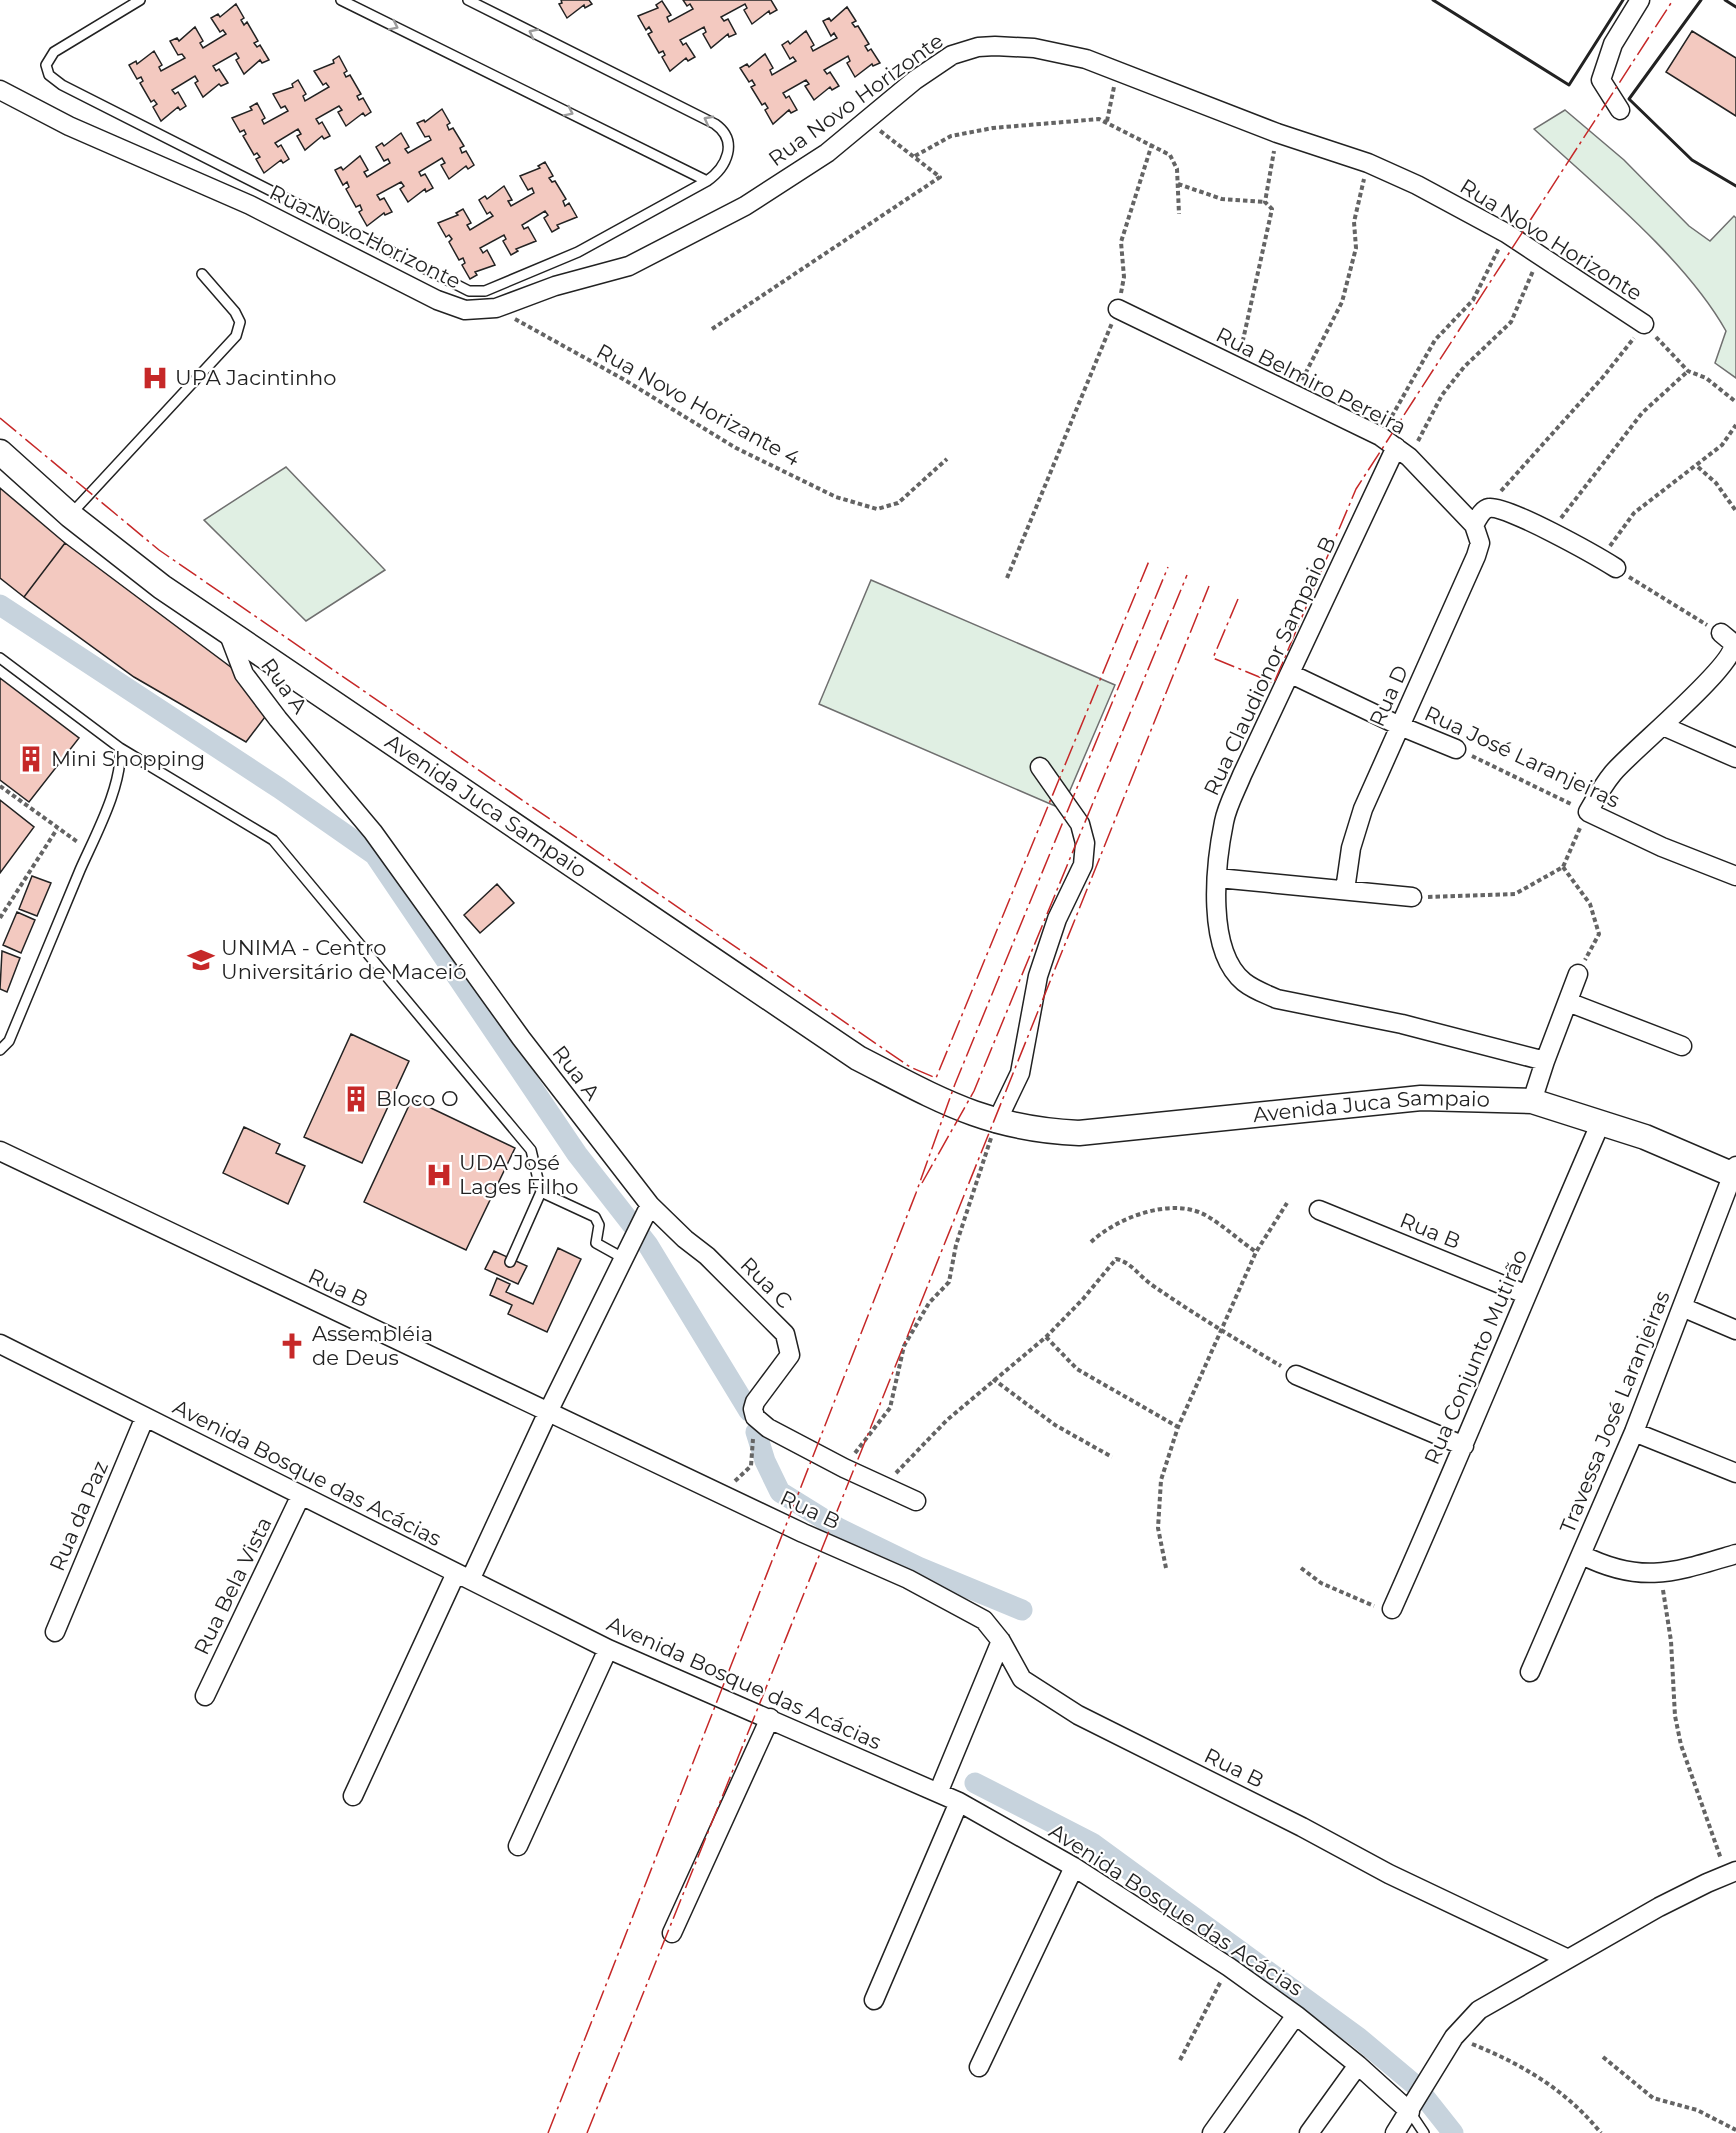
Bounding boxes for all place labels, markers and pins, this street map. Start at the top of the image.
hospital icon: UPA Jacintinho [140,363,170,393]
place label: UPA Jacintinho [175,365,336,390]
building icon: Mini Shopping [16,744,46,774]
place label: Mini Shopping [51,746,205,771]
place label: UNIMA - Centro Universitário de Maceió [221,935,466,984]
school or university icon: UNIMA - Centro Universitário de Maceió [186,945,216,975]
building icon: Bloco O [341,1084,371,1114]
place label: Bloco O [376,1086,459,1111]
place label: UDA José Lages Filho [459,1150,579,1199]
hospital icon: UDA José Lages Filho [424,1160,454,1190]
place label: Assembléia de Deus [312,1321,433,1370]
church icon: Assembléia de Deus [277,1331,307,1361]

